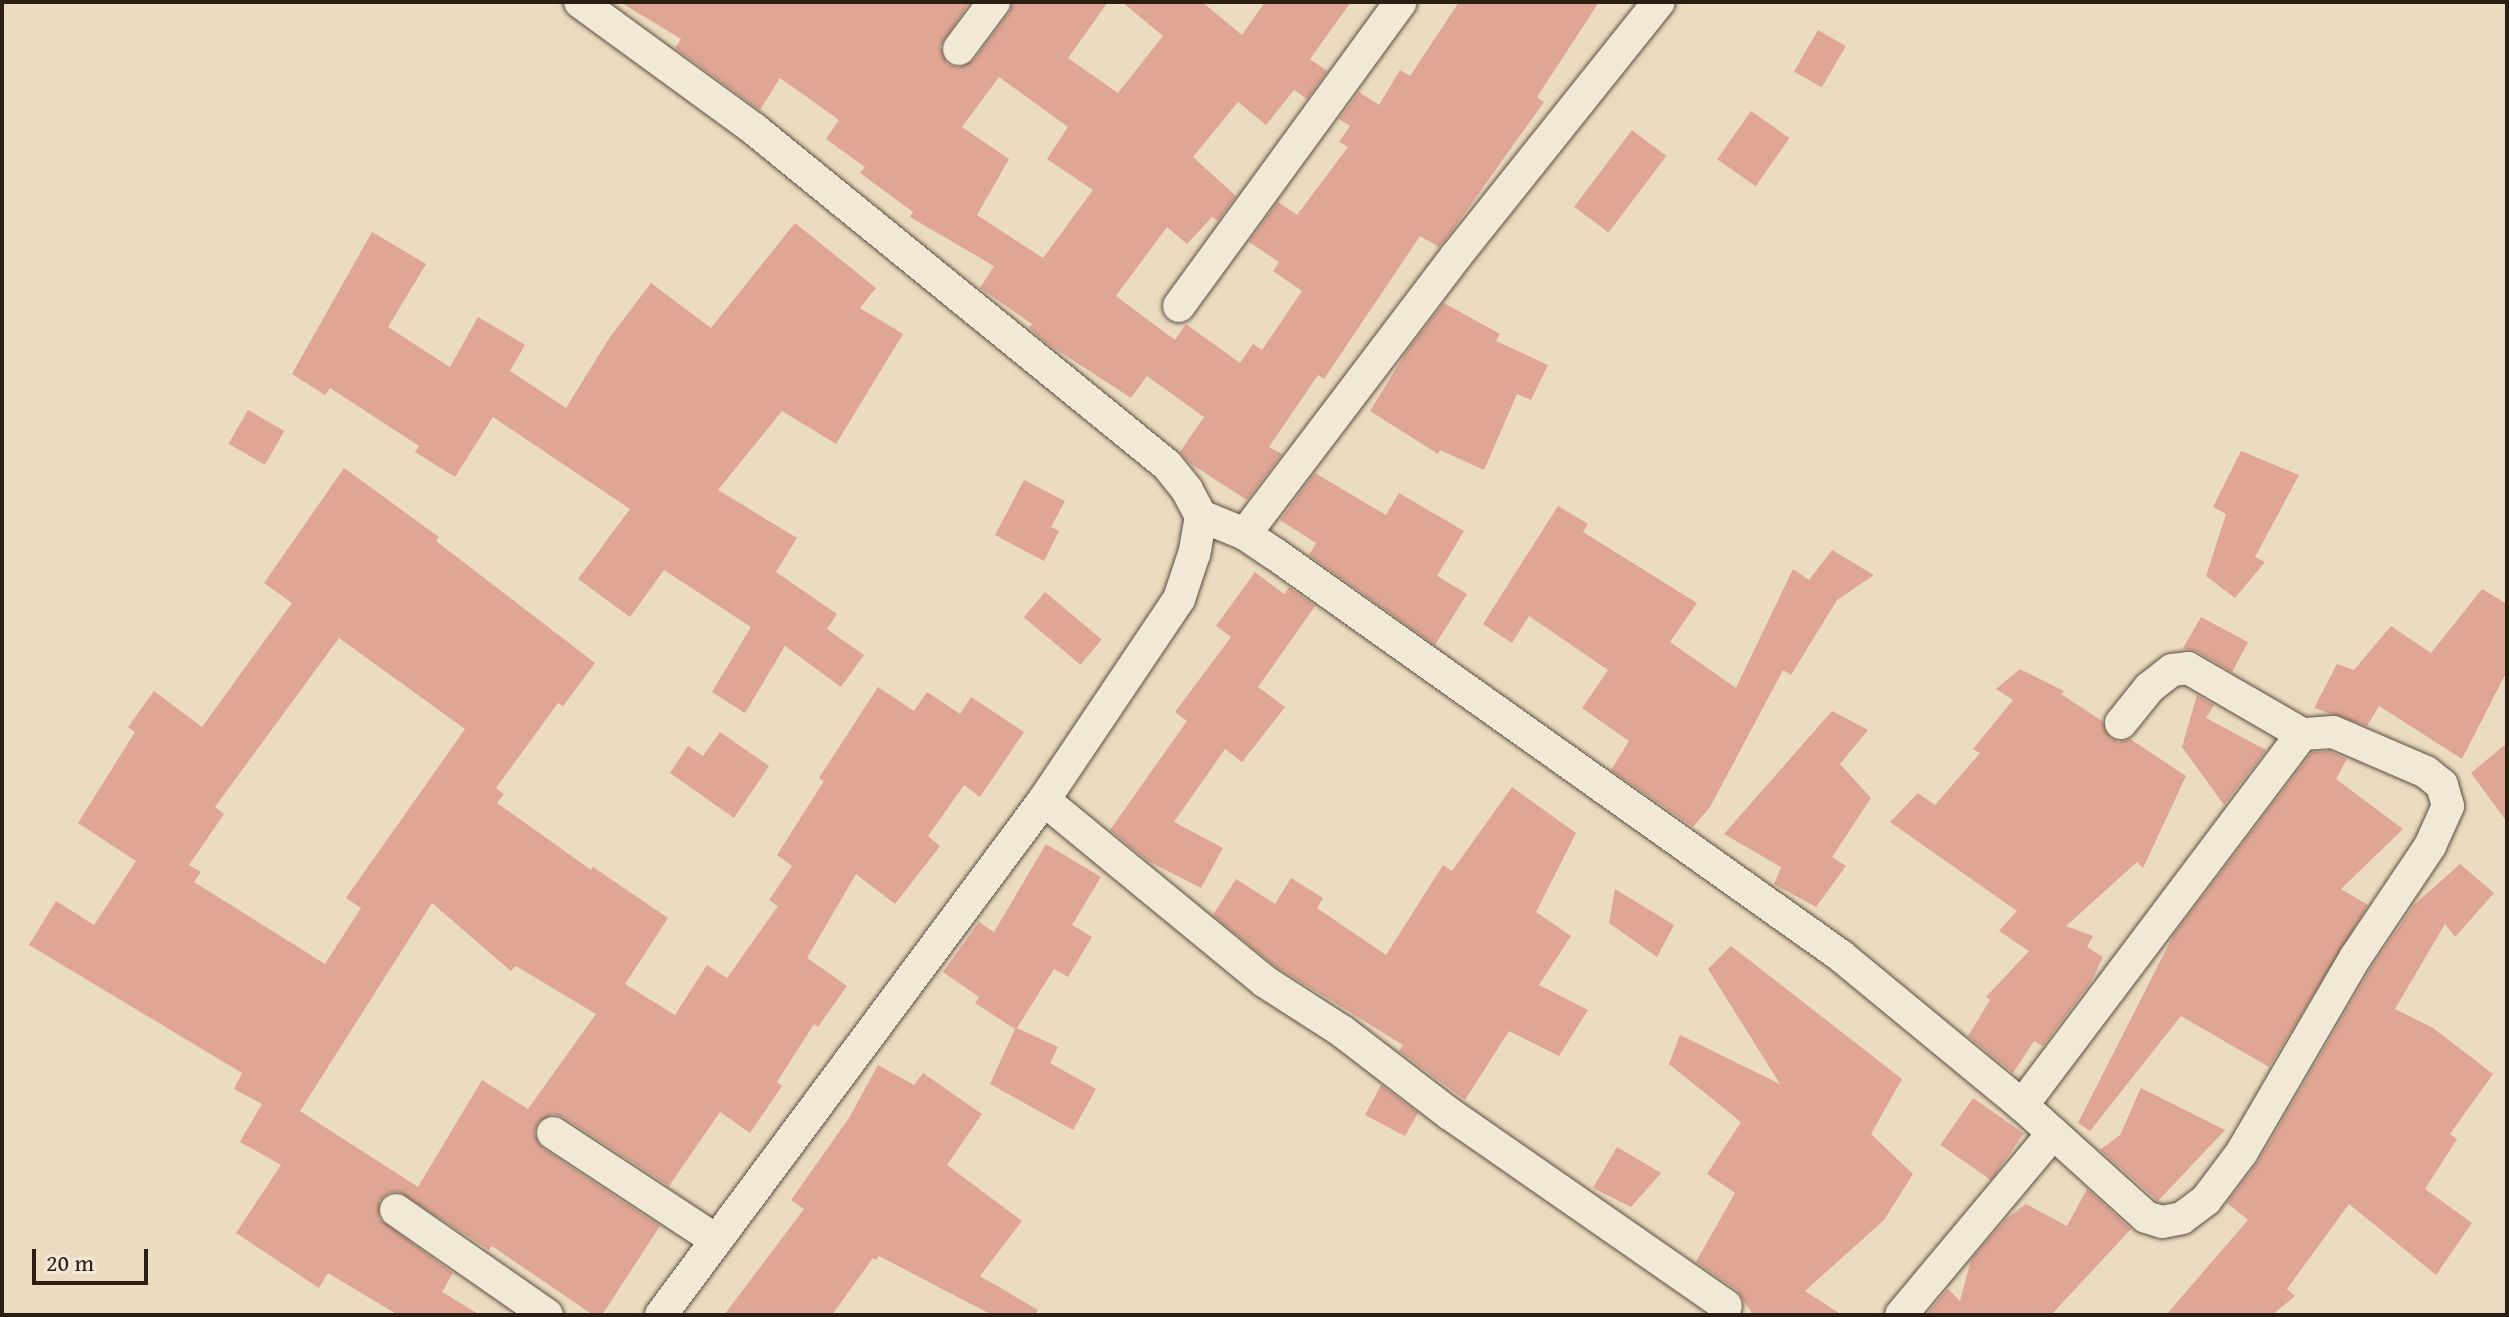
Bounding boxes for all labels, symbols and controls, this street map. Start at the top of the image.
scale bar [36,1233,152,1283]
text: 20 m [46,1245,94,1280]

